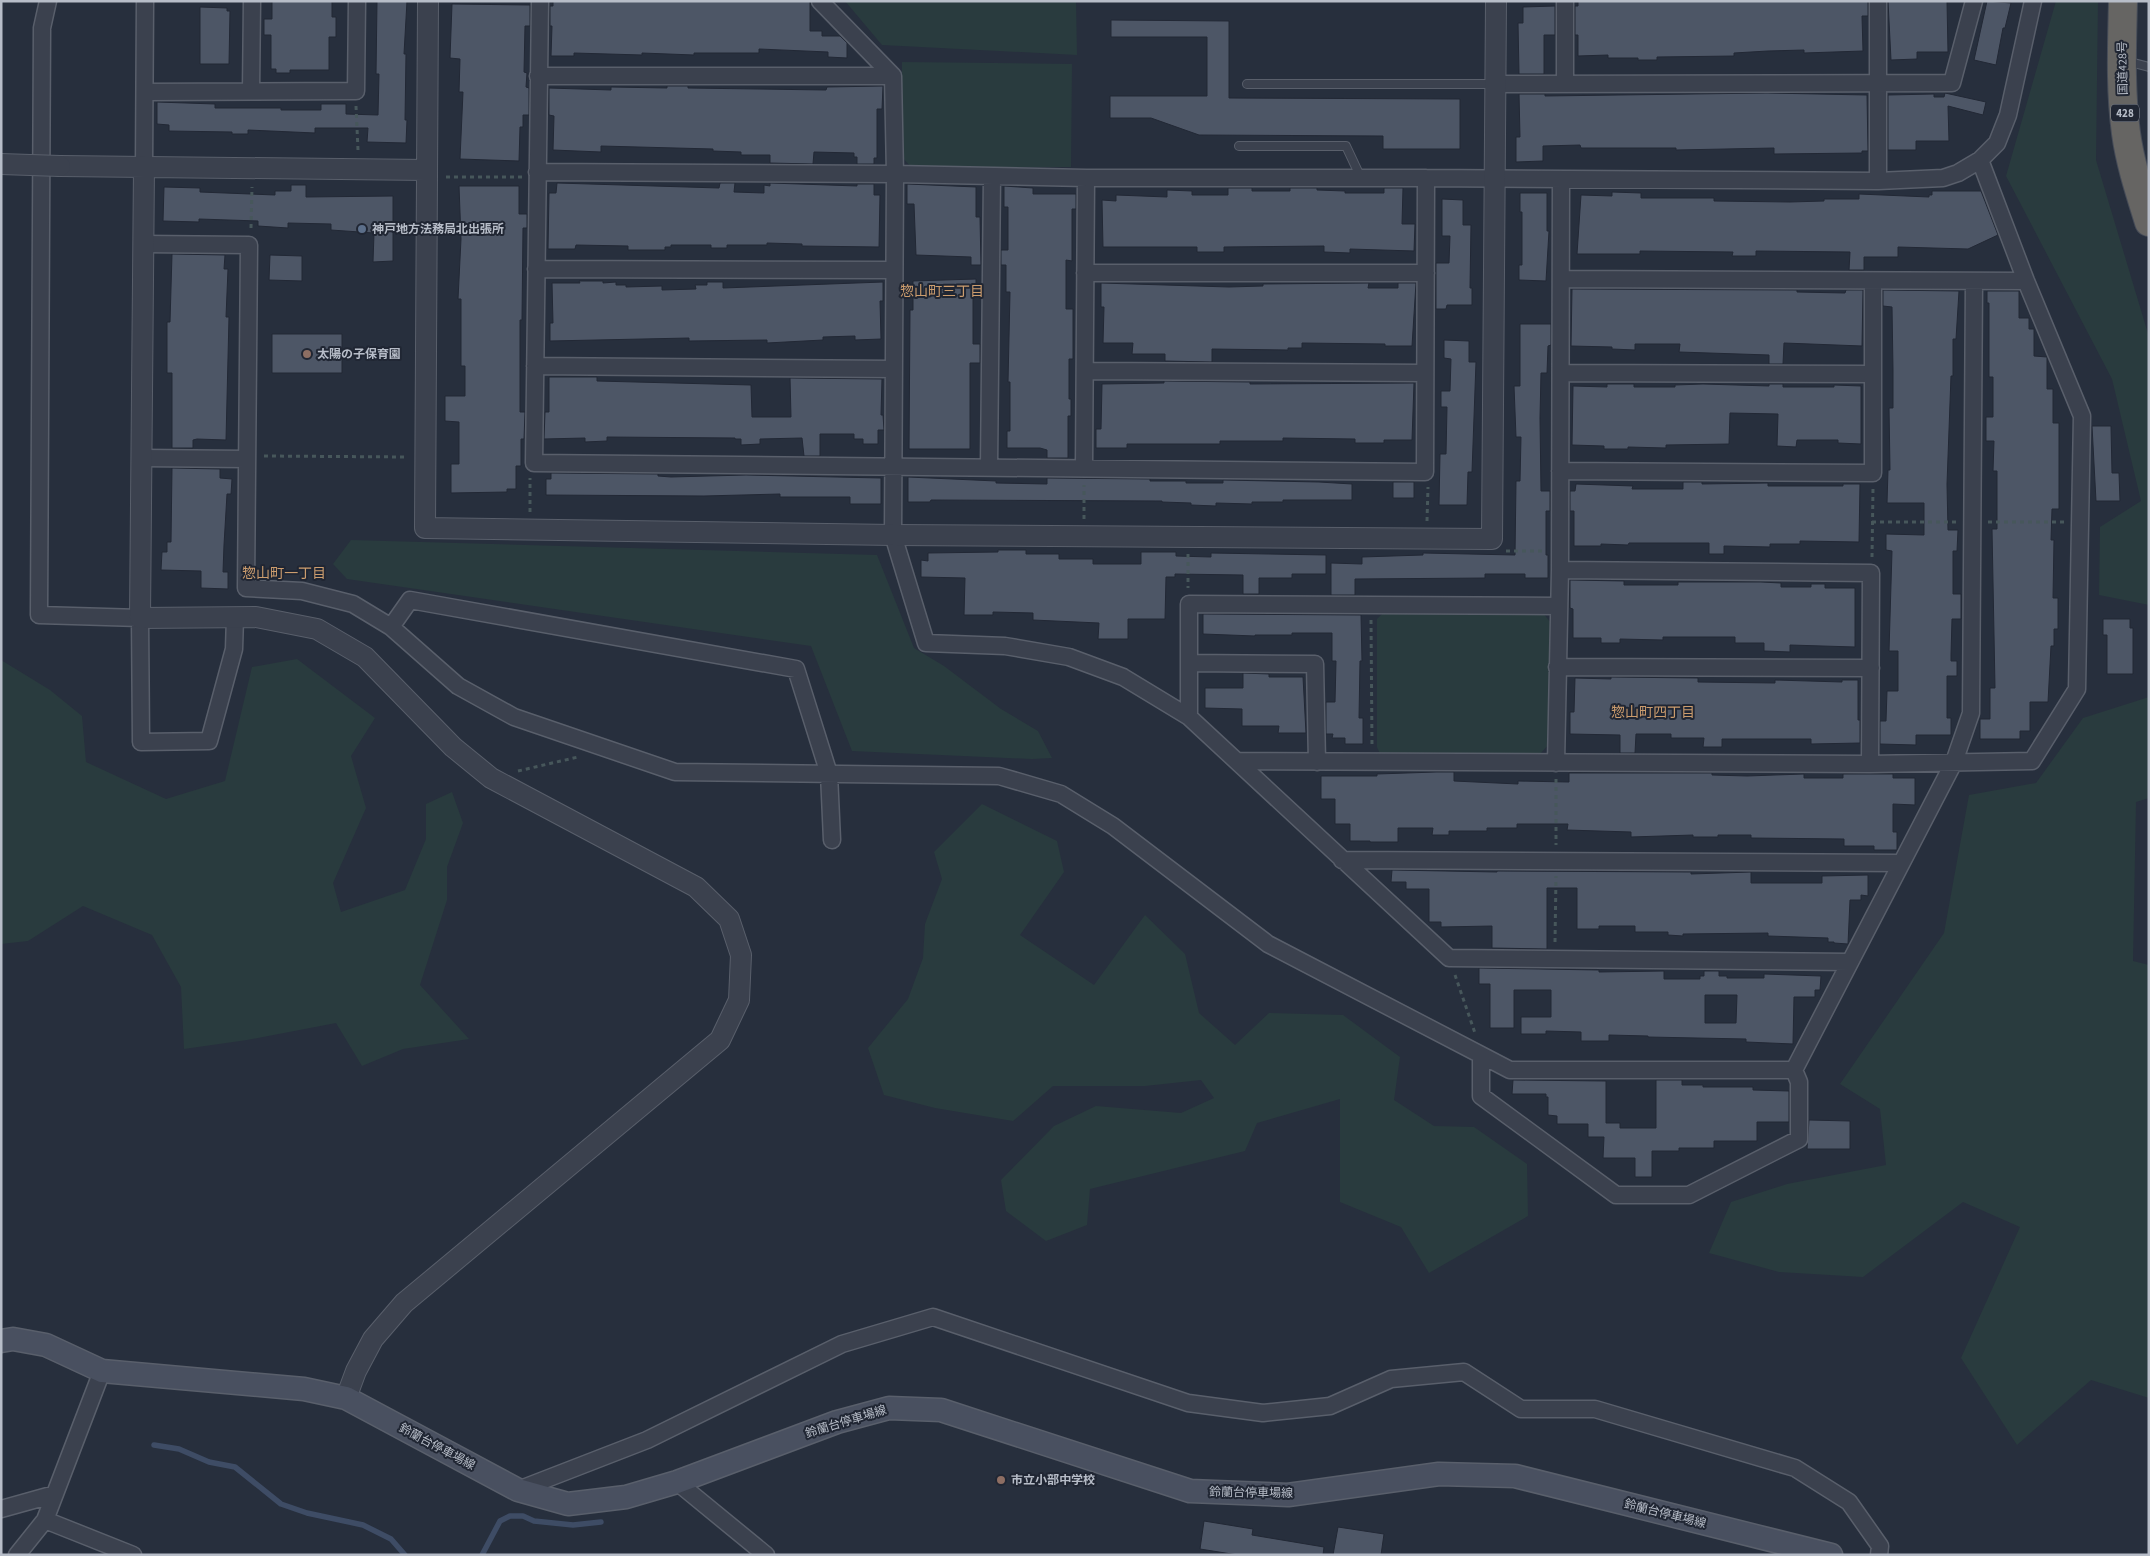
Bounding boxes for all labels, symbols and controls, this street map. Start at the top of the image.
street label: 国道428号 [2114,41,2132,95]
road number: 428 [2111,105,2139,122]
place label: 神戸地方法務局北出張所 [372,221,504,238]
marker: 神戸地方法務局北出張所 [356,223,368,235]
district label: 惣山町三丁目 [900,282,984,302]
place label: 太陽の子保育園 [317,346,401,363]
marker: 太陽の子保育園 [301,348,313,360]
district label: 惣山町一丁目 [242,564,326,584]
district label: 惣山町四丁目 [1611,703,1695,723]
street label: 鈴蘭台停車場線 [803,1402,889,1442]
street label: 鈴蘭台停車場線 [396,1420,478,1474]
place label: 市立小部中学校 [1011,1472,1095,1489]
marker: 市立小部中学校 [995,1474,1007,1486]
street label: 鈴蘭台停車場線 [1209,1484,1293,1502]
street label: 鈴蘭台停車場線 [1622,1496,1708,1532]

